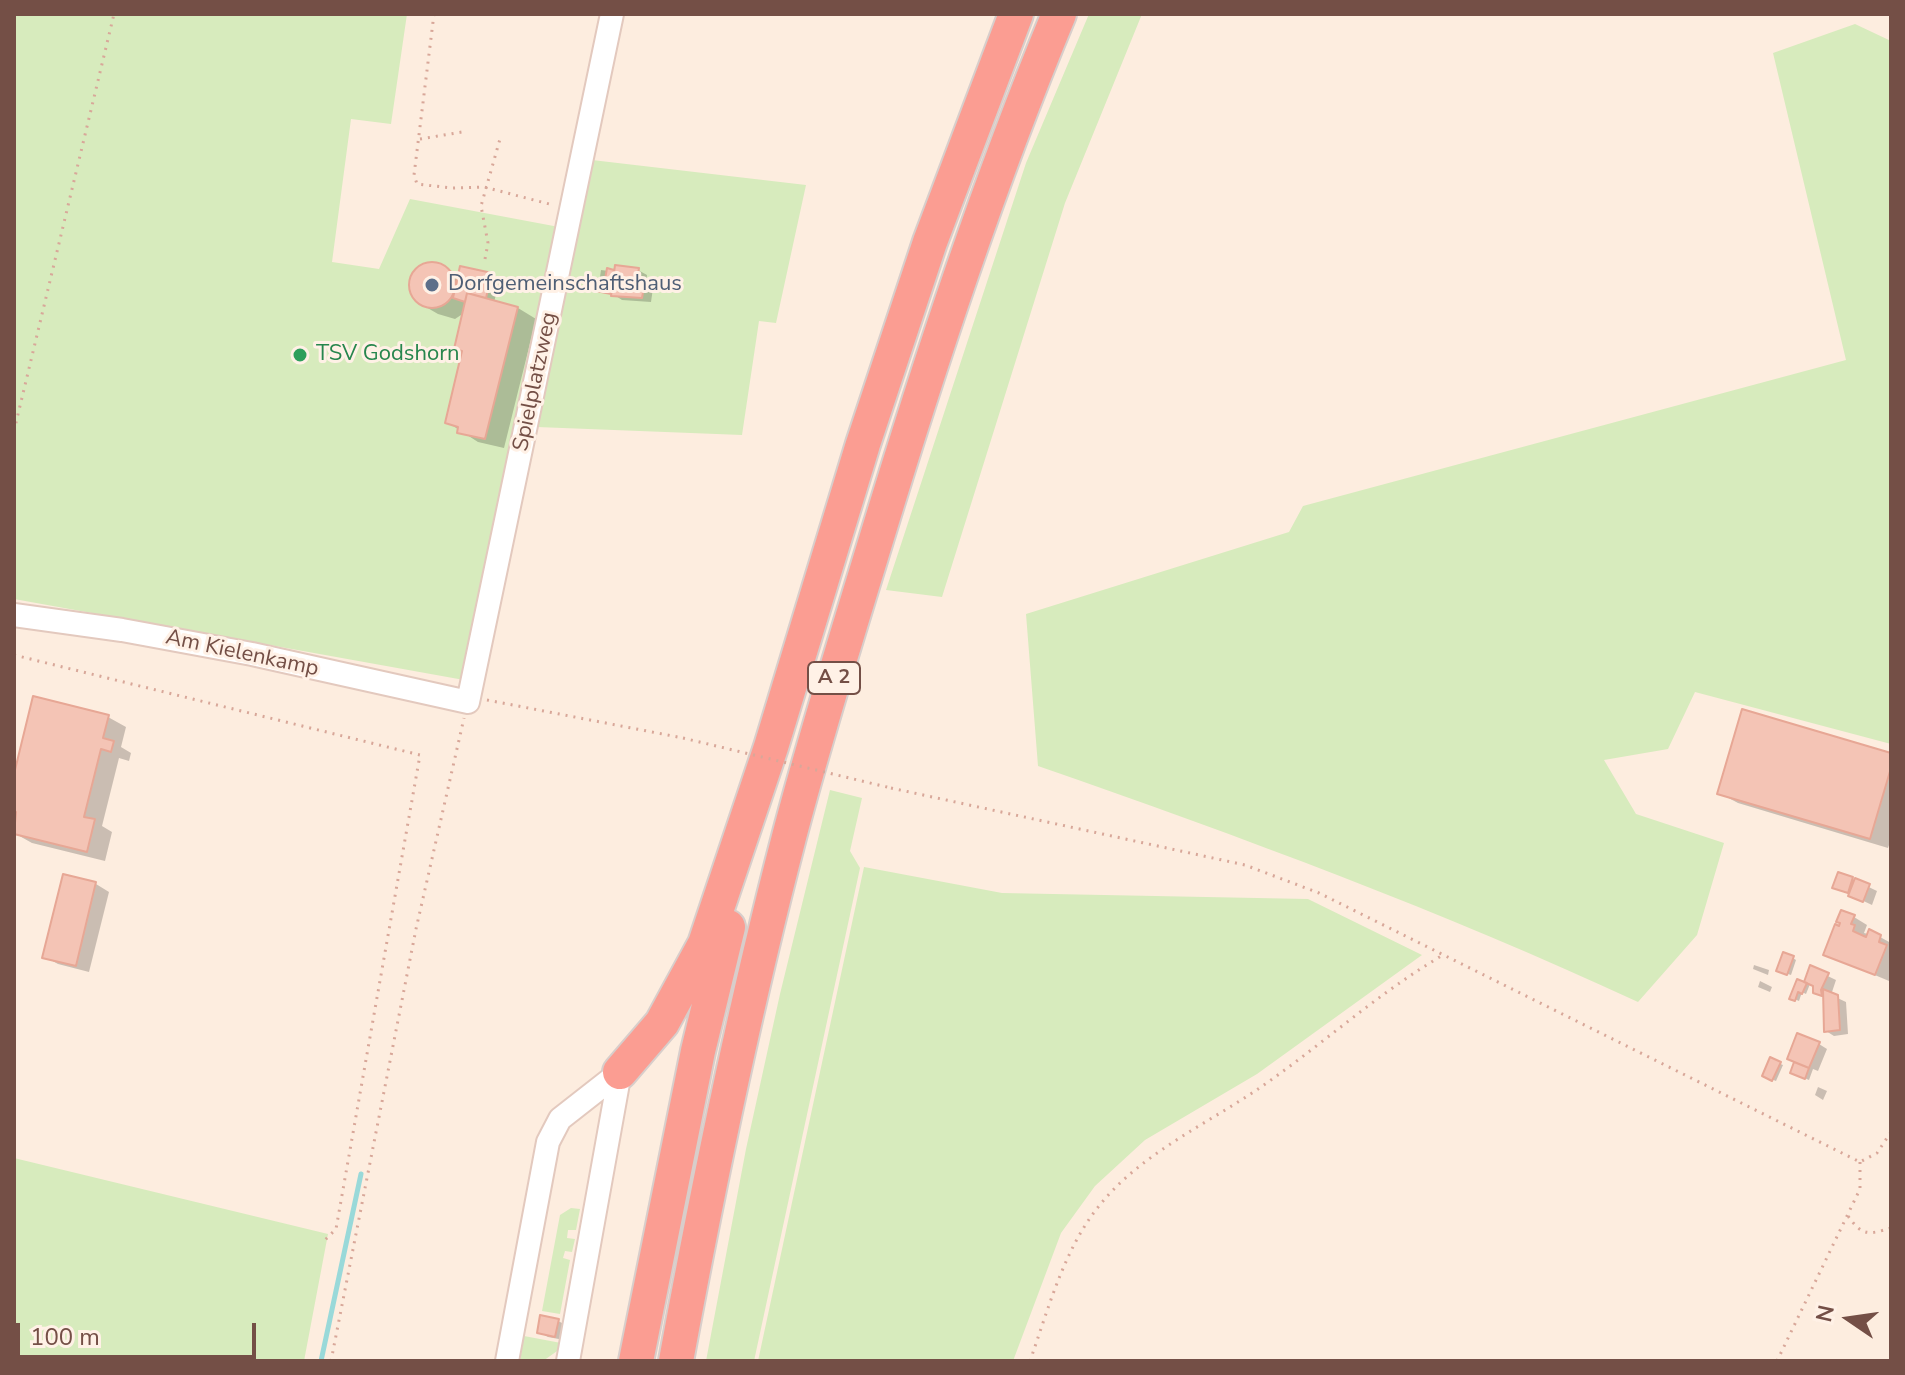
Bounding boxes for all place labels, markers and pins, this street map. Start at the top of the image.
place label: Dorfgemeinschaftshaus [448,272,682,298]
marker: Dorfgemeinschaftshaus [423,276,441,294]
place label: TSV Godshorn [316,342,460,368]
marker: TSV Godshorn [291,346,309,364]

